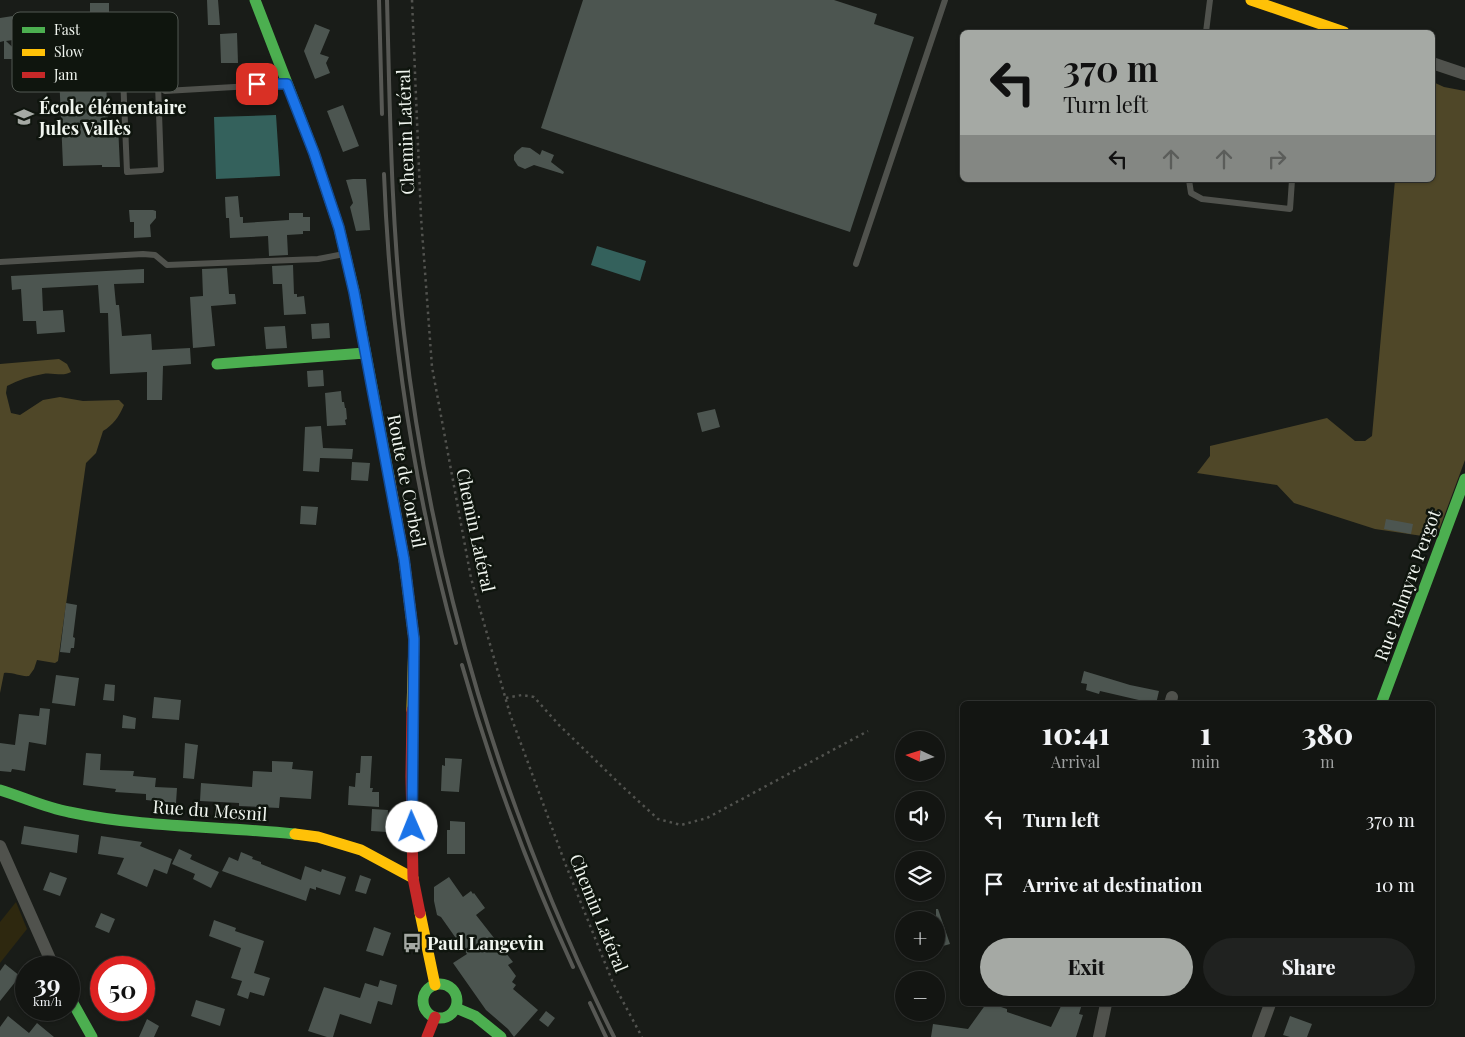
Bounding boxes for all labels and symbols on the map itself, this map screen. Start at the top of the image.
legend [12,12,178,92]
text: Fast [54,20,81,39]
text: Slow [54,42,84,61]
pin [236,63,278,105]
text: Jam [53,65,78,84]
street label: Chemin Latéral [391,69,419,195]
place label: École élémentaire Jules Vallès [38,95,186,140]
school or university icon: École élémentaire Jules Vallès [13,106,35,128]
street label: Route de Corbeil [382,412,432,550]
street label: Chemin Latéral [451,466,501,594]
street label: Rue Palmyre Pergot [1368,505,1446,664]
north arrow [895,731,945,781]
street label: Rue du Mesnil [152,794,268,826]
position arrow [385,800,437,852]
street label: Chemin Latéral [564,850,634,976]
place label: Paul Langevin [427,931,544,955]
bus stop icon: Paul Langevin [401,932,423,954]
speed limit sign: 50 [90,956,155,1021]

